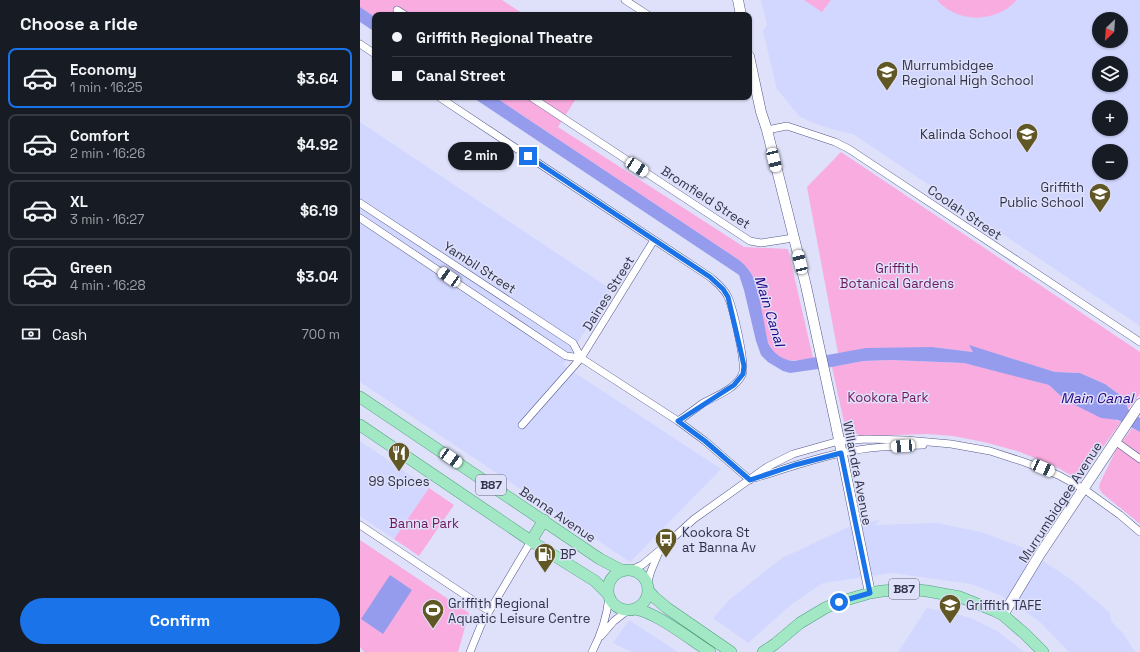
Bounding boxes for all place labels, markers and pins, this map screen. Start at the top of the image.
place label: Murrumbidgee Regional High School [902,57,1034,89]
school or university icon: Murrumbidgee Regional High School [874,59,900,92]
school or university icon: Kalinda School [1014,121,1040,154]
place label: Kalinda School [920,126,1012,143]
place label: Griffith Public School [999,179,1084,211]
school or university icon: Griffith Public School [1087,181,1113,214]
restaurant icon: 99 Spices [386,440,412,473]
place label: 99 Spices [368,473,430,490]
place label: Kookora St at Banna Av [682,524,756,556]
bus stop icon: Kookora St at Banna Av [653,526,679,559]
fuel station icon: BP [532,541,558,574]
place label: BP [560,546,577,563]
school or university icon: Griffith TAFE [937,592,963,625]
place label: Griffith Regional Aquatic Leisure Centre [448,595,590,627]
sports icon: Griffith Regional Aquatic Leisure Centre [420,597,446,630]
place label: Griffith TAFE [966,597,1042,614]

